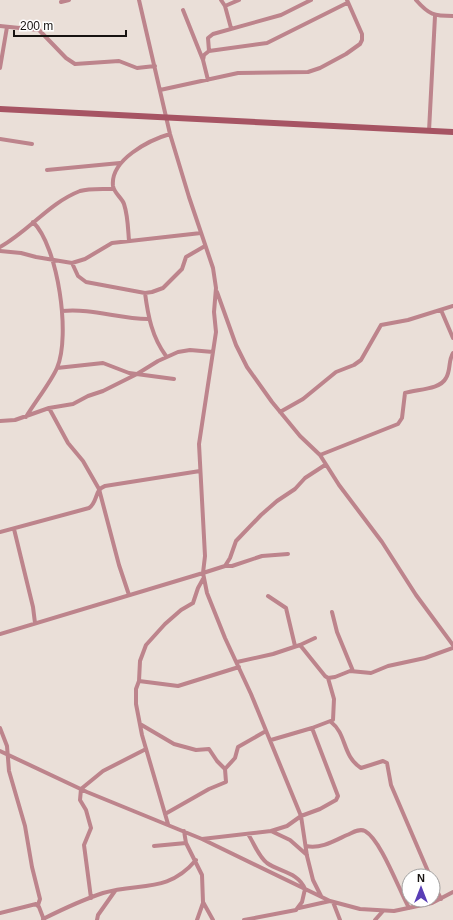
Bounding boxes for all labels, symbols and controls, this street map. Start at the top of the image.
scale bar [14,12,126,38]
text: 200 m [20,19,53,33]
north arrow [401,868,441,908]
text: N [417,872,425,884]

